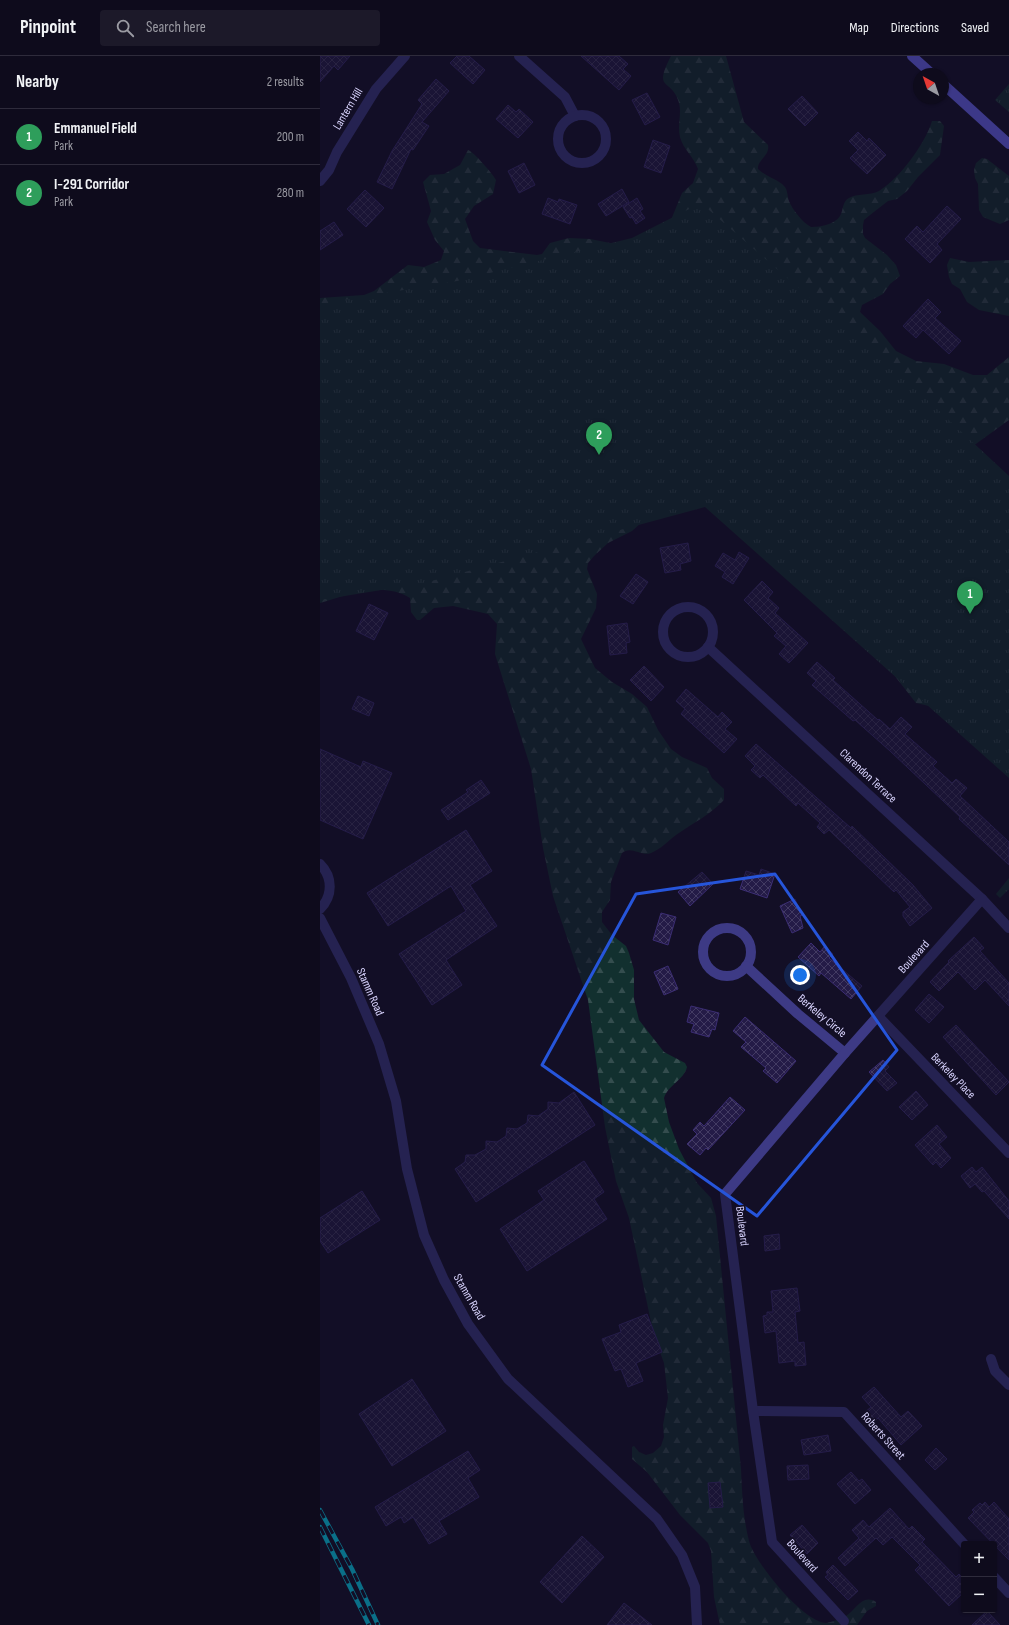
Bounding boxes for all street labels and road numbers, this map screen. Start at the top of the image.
street label: Lantern Hill [330,85,366,133]
street label: Clarendon Terrace [836,746,900,806]
street label: Boulevard [895,937,933,977]
street label: Stamm Road [353,966,387,1018]
street label: Berkeley Circle [794,991,850,1041]
street label: Berkeley Place [928,1050,979,1102]
street label: Boulevard [732,1205,752,1247]
street label: Stamm Road [450,1271,488,1323]
street label: Roberts Street [858,1409,908,1463]
street label: Boulevard [783,1536,821,1576]

